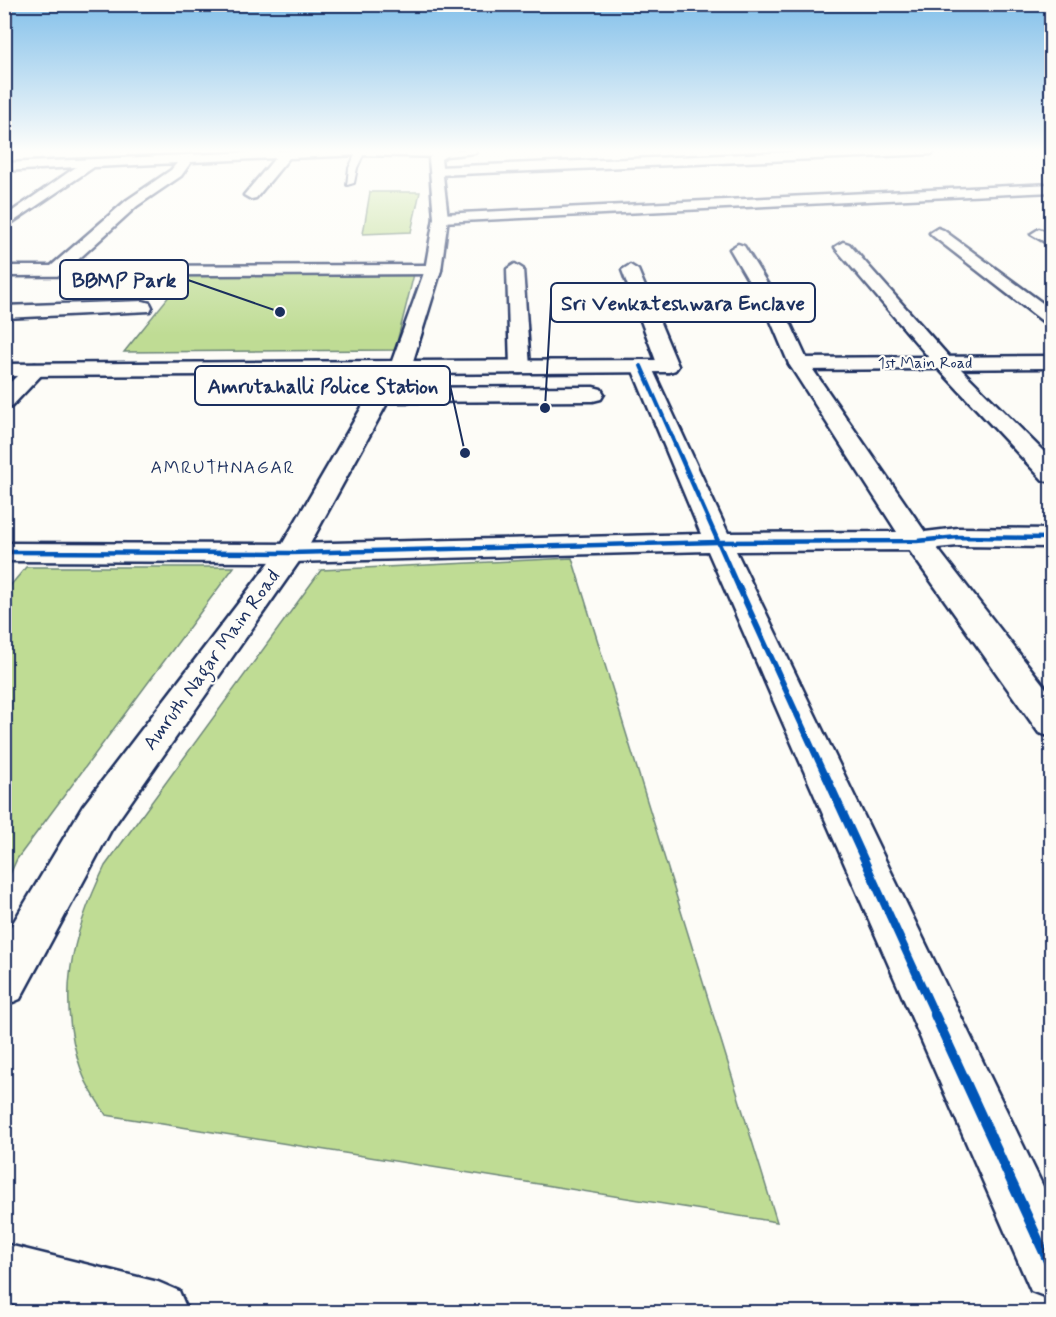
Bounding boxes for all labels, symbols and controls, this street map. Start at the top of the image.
callout: BBMP Park [60,260,188,299]
text: BBMP Park [72,267,177,295]
callout: Sri Venkateshwara Enclave [551,283,815,322]
text: Sri Venkateshwara Enclave [561,290,805,318]
street label: 1st Main Road [878,353,972,374]
callout: Amrutahalli Police Station [195,366,450,405]
text: Amrutahalli Police Station [208,373,438,401]
district label: AMRUTHNAGAR [151,456,295,480]
street label: Amruth Nagar Main Road [137,564,288,757]

